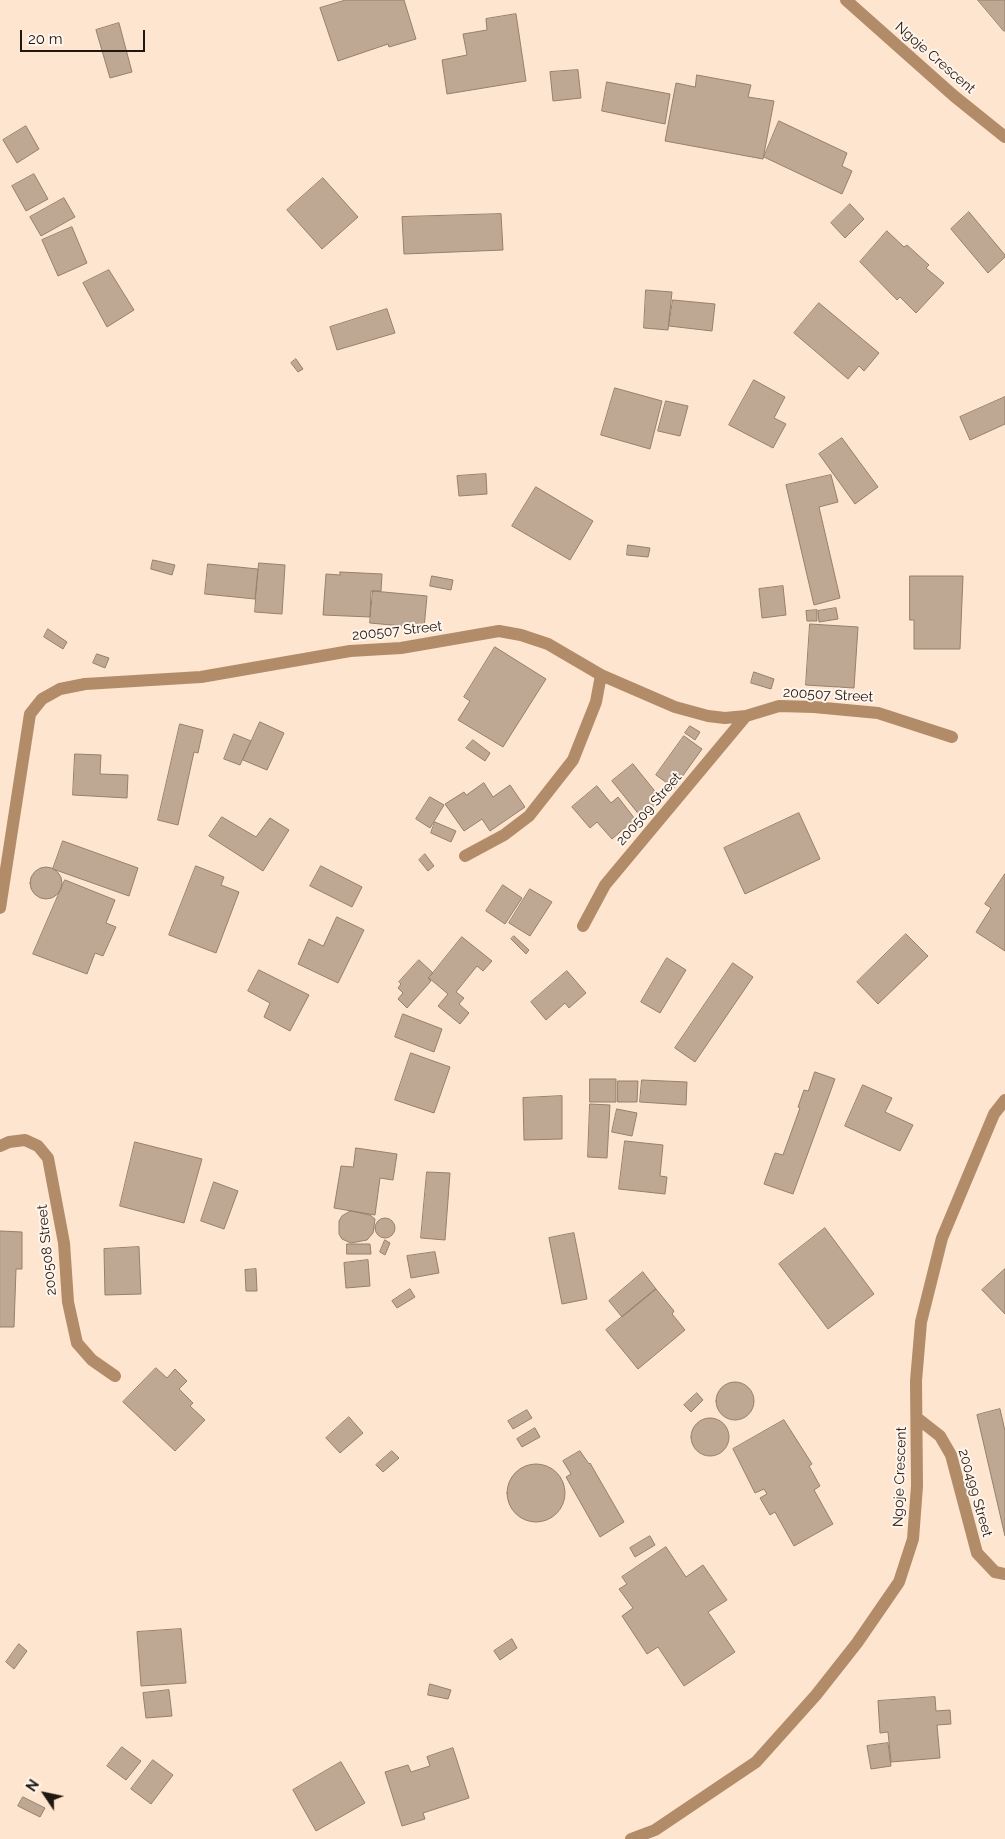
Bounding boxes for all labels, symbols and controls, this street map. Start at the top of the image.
street label: Ngoje Crescent [892,19,978,97]
scale bar [22,20,148,52]
text: 20 m [28,30,63,48]
street label: 200507 Street [351,618,443,644]
street label: 200507 Street [782,684,874,706]
street label: 200509 Street [613,769,685,849]
street label: 200508 Street [34,1204,60,1296]
street label: Ngoje Crescent [890,1426,910,1528]
street label: 200499 Street [954,1447,996,1539]
north arrow [20,1769,70,1819]
text: N [23,1777,42,1795]

